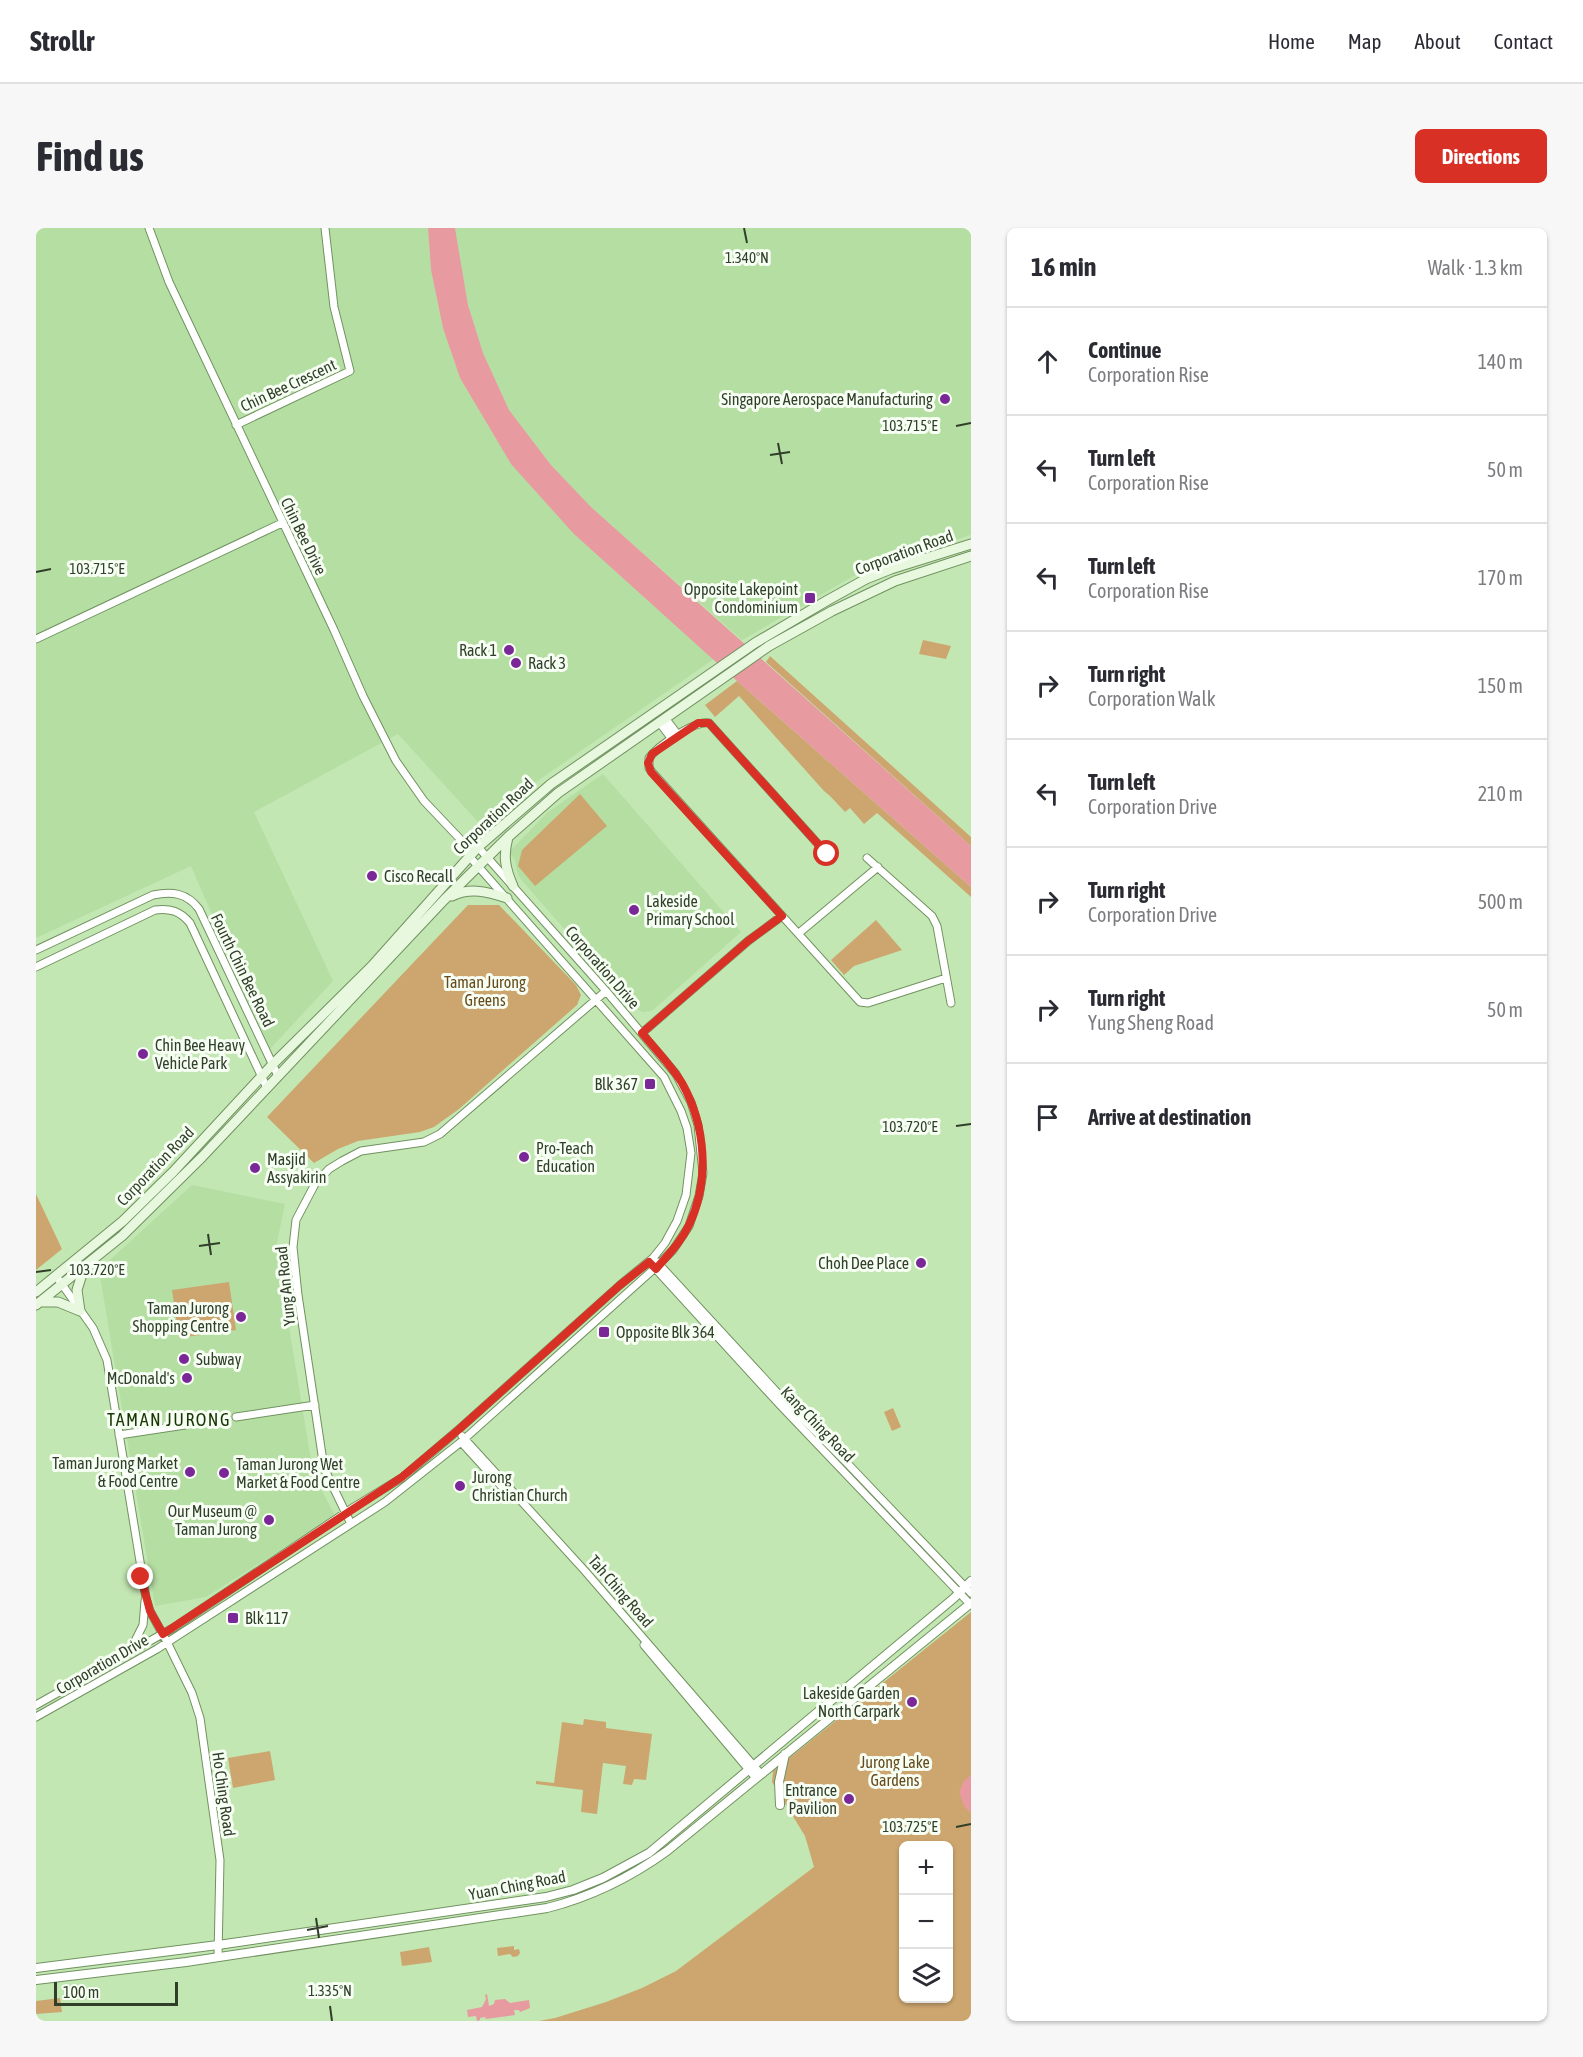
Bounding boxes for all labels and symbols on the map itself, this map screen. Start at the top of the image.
text: 1.340°N [725,249,769,266]
street label: Chin Bee Crescent [237,355,339,415]
place label: Singapore Aerospace Manufacturing [721,390,933,409]
marker: Singapore Aerospace Manufacturing [938,392,952,406]
text: 103.715°E [882,417,938,434]
street label: Chin Bee Drive [278,494,330,578]
street label: Corporation Road [853,526,956,579]
text: 103.715°E [69,560,125,577]
place label: Opposite Lakepoint Condominium [684,580,798,616]
marker: Opposite Lakepoint Condominium [803,591,817,605]
place label: Rack 1 [459,641,497,659]
marker: Rack 1 [502,643,516,657]
place label: Rack 3 [528,654,566,672]
marker: Rack 3 [509,656,523,670]
street label: Corporation Road [449,774,537,858]
route start [813,840,839,866]
place label: Cisco Recall [384,867,454,885]
marker: Cisco Recall [365,869,379,883]
place label: Lakeside Primary School [646,892,735,929]
marker: Lakeside Primary School [627,903,641,917]
street label: Fourth Chin Bee Road [208,910,278,1030]
street label: Corporation Drive [562,922,644,1013]
park label: Taman Jurong Greens [444,973,526,1009]
place label: Chin Bee Heavy Vehicle Park [155,1036,245,1072]
marker: Chin Bee Heavy Vehicle Park [136,1047,150,1061]
place label: Blk 367 [594,1075,638,1093]
marker: Blk 367 [643,1077,657,1091]
text: 103.720°E [882,1118,938,1135]
street label: Corporation Road [113,1123,198,1210]
place label: Pro-Teach Education [536,1139,595,1175]
place label: Masjid Assyakirin [267,1150,326,1187]
marker: Pro-Teach Education [517,1150,531,1164]
marker: Masjid Assyakirin [248,1161,262,1175]
street label: Yung An Road [272,1245,299,1327]
place label: Choh Dee Place [818,1254,909,1272]
marker: Choh Dee Place [914,1256,928,1270]
text: 103.720°E [69,1261,125,1278]
place label: Taman Jurong Shopping Centre [133,1299,229,1336]
marker: Taman Jurong Shopping Centre [234,1310,248,1324]
place label: Opposite Blk 364 [616,1323,715,1342]
marker: Opposite Blk 364 [597,1325,611,1339]
place label: Subway [196,1350,242,1369]
marker: Subway [177,1352,191,1366]
place label: McDonald's [107,1369,175,1387]
marker: McDonald's [180,1371,194,1385]
street label: Kang Ching Road [777,1383,858,1466]
district label: TAMAN JURONG [107,1409,231,1430]
place label: Taman Jurong Market & Food Centre [52,1454,178,1490]
place label: Taman Jurong Wet Market & Food Centre [236,1455,360,1491]
marker: Taman Jurong Market & Food Centre [183,1465,197,1479]
marker: Taman Jurong Wet Market & Food Centre [217,1466,231,1480]
place label: Jurong Christian Church [472,1468,568,1504]
marker: Jurong Christian Church [453,1479,467,1493]
place label: Our Museum @ Taman Jurong [168,1502,257,1539]
marker: Our Museum @ Taman Jurong [262,1513,276,1527]
street label: Tah Ching Road [584,1551,657,1631]
route end [127,1563,153,1589]
place label: Blk 117 [245,1609,289,1627]
marker: Blk 117 [226,1611,240,1625]
street label: Corporation Drive [53,1630,152,1698]
place label: Lakeside Garden North Carpark [803,1684,900,1721]
marker: Lakeside Garden North Carpark [905,1695,919,1709]
street label: Ho Ching Road [208,1751,239,1837]
park label: Jurong Lake Gardens [860,1753,930,1789]
place label: Entrance Pavilion [785,1781,837,1817]
marker: Entrance Pavilion [842,1792,856,1806]
text: 103.725°E [882,1818,938,1835]
street label: Yuan Ching Road [467,1867,567,1904]
scale bar [54,1979,178,2006]
text: 1.335°N [308,1982,352,1999]

